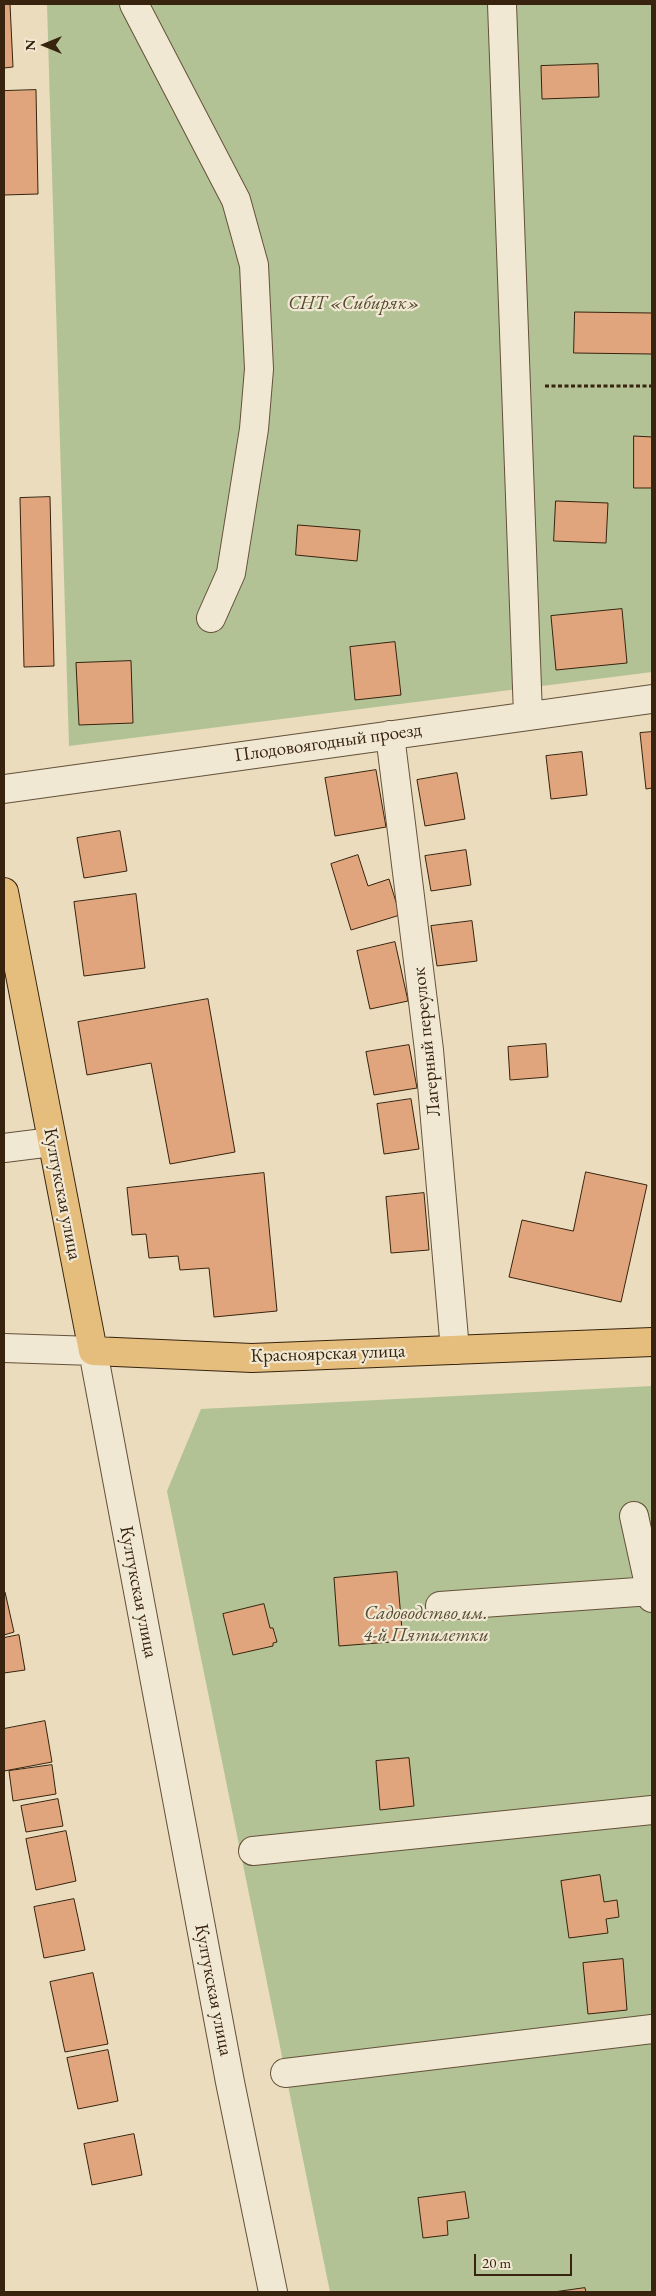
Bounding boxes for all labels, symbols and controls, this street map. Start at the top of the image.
north arrow [20,20,70,70]
text: N [21,39,39,51]
park label: СНТ «Сибиряк» [288,293,420,315]
street label: Плодовоягодный проезд [233,719,423,767]
street label: Лагерный переулок [408,966,446,1118]
street label: Култукская улица [38,1126,86,1262]
street label: Красноярская улица [250,1340,406,1368]
street label: Култукская улица [114,1524,162,1660]
park label: Садоводство им. 4-й Пятилетки [363,1603,489,1647]
street label: Култукская улица [189,1922,237,2058]
scale bar [476,2244,574,2276]
text: 20 m [482,2253,511,2272]

